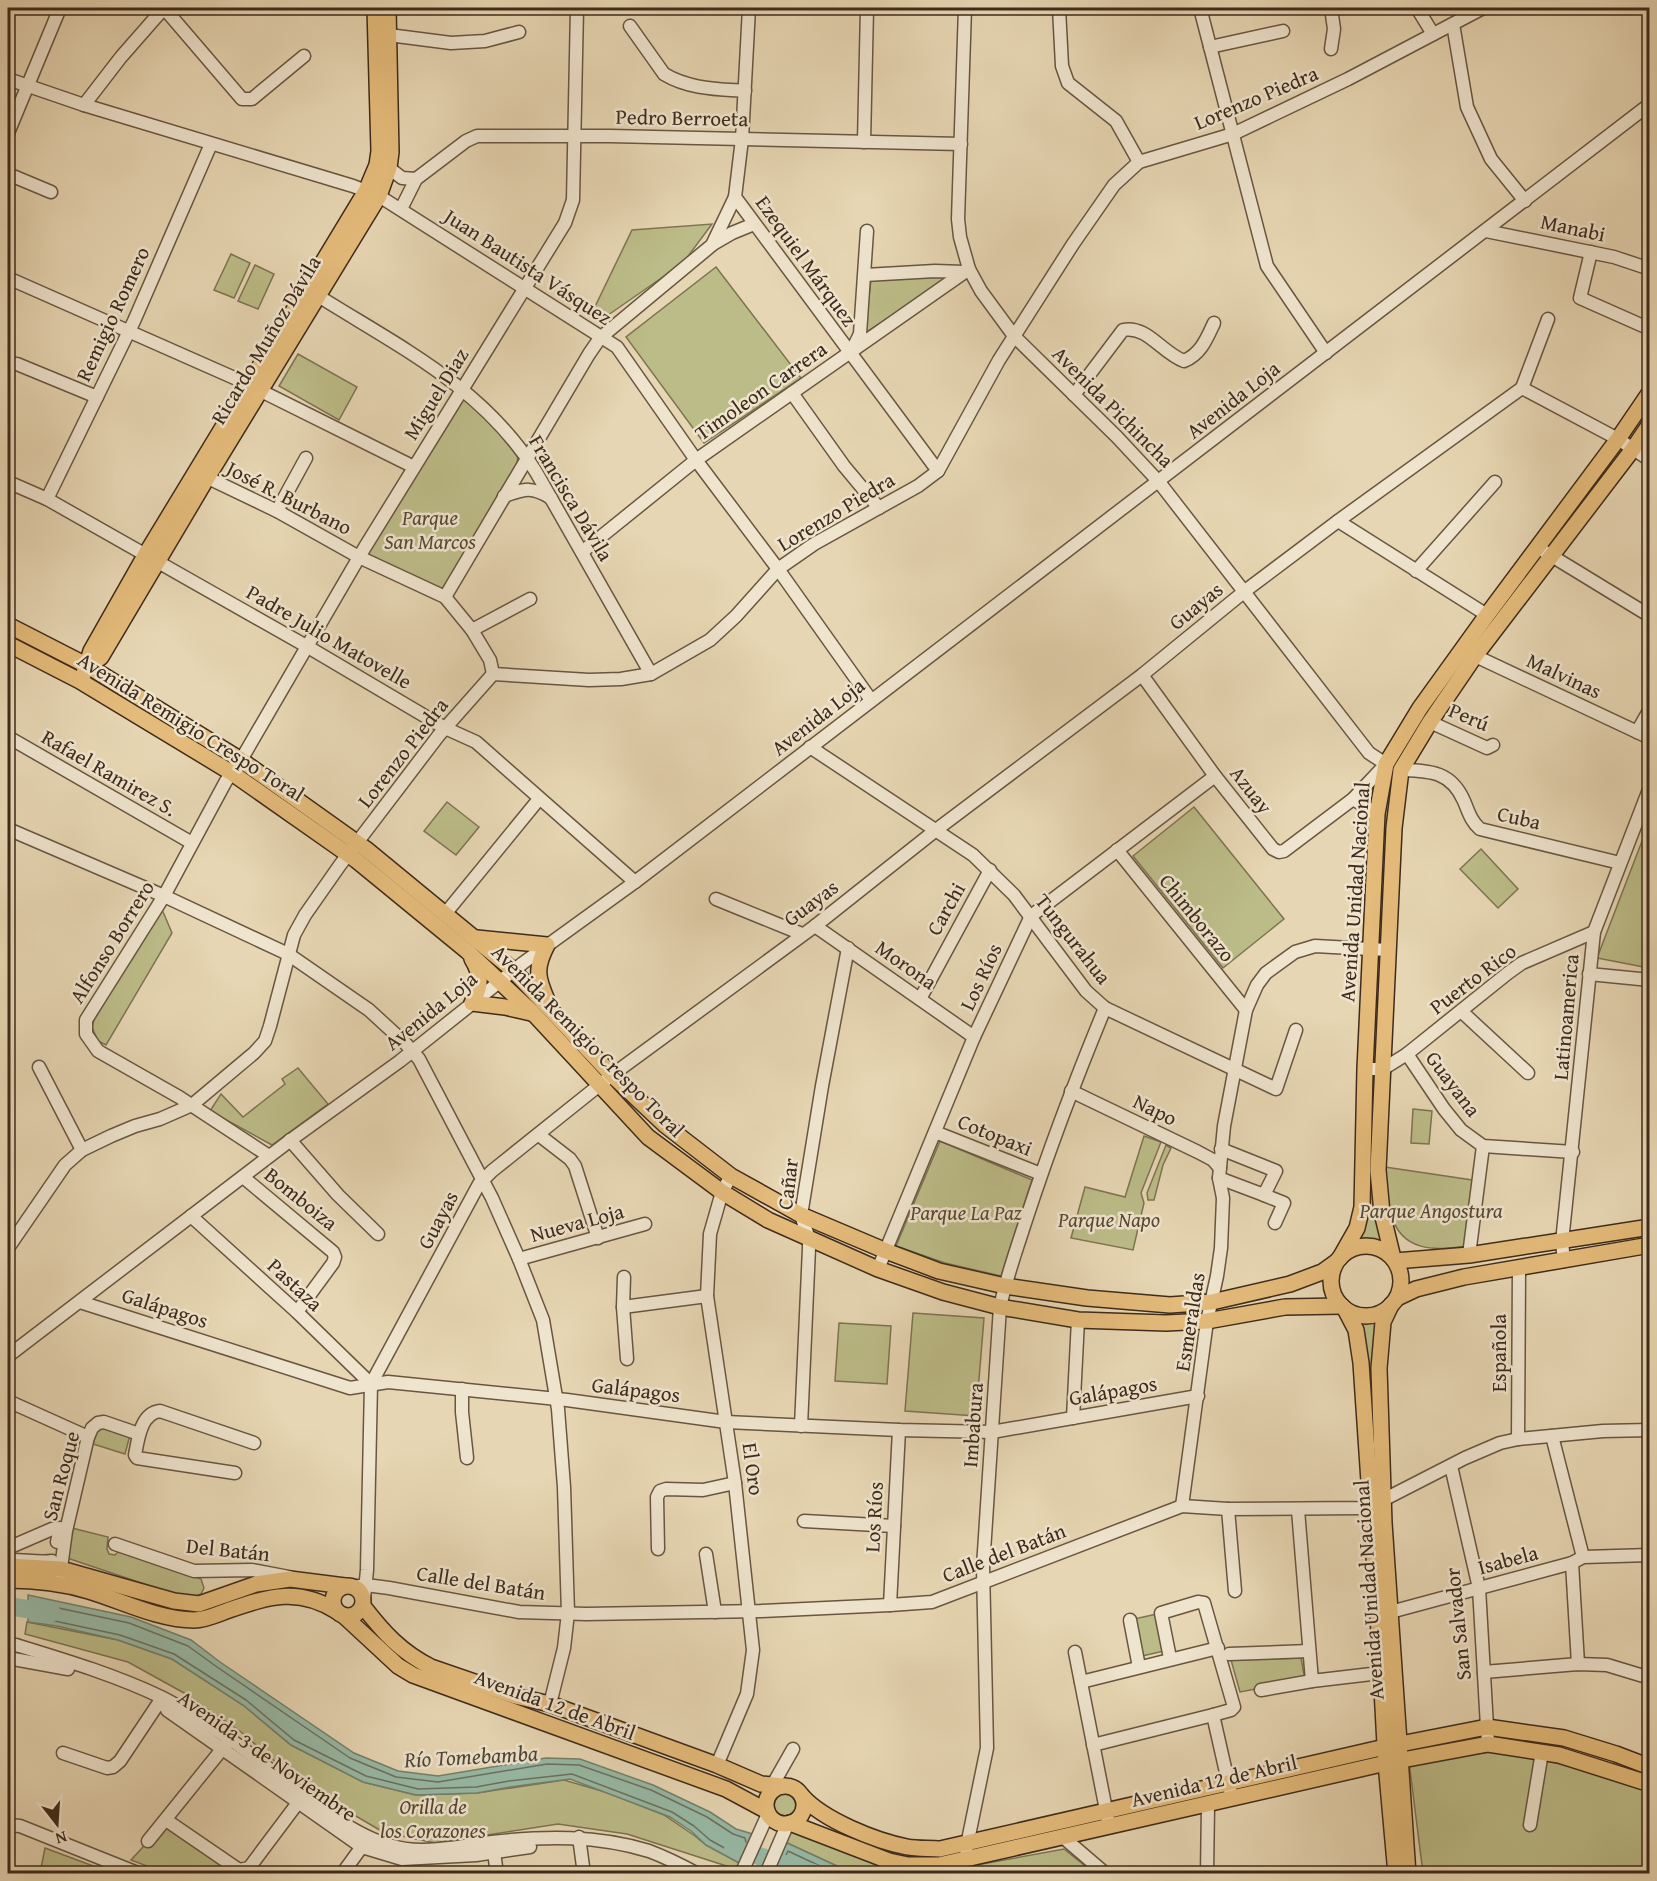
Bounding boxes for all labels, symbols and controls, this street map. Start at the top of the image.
street label: Lorenzo Piedra [1189,57,1323,138]
street label: Pedro Berroeta [615,101,749,134]
street label: Ezequiel Márquez [748,189,865,333]
street label: Juan Bautista Vásquez [436,199,618,333]
street label: Manabi [1538,206,1609,250]
street label: Remigio Romero [68,241,157,386]
street label: Ricardo Muñoz Dávila [203,249,328,430]
street label: Timoleon Carrera [688,333,833,448]
street label: Avenida Pichincha [1045,339,1181,475]
street label: Miguel Diaz [395,342,476,446]
street label: Avenida Loja [1179,353,1286,446]
street label: Francisca Dávila [521,429,621,567]
street label: José R. Burbano [218,451,357,543]
street label: Lorenzo Piedra [771,464,900,559]
park label: Parque San Marcos [384,502,476,557]
street label: Guayas [1162,574,1230,637]
street label: Padre Julio Matovelle [241,576,418,697]
street label: Avenida Remigio Crespo Toral [72,644,311,809]
street label: Malvinas [1522,645,1607,706]
street label: Avenida Loja [764,670,871,763]
street label: Lorenzo Piedra [350,691,456,814]
street label: Perú [1444,694,1495,739]
street label: Rafael Ramirez S. [36,721,183,824]
street label: Azuay [1223,759,1280,821]
street label: Avenida Unidad Nacional [1331,781,1378,1003]
street label: Cuba [1494,798,1544,838]
street label: Chimborazo [1152,867,1243,969]
street label: Guayas [777,872,845,934]
street label: Alfonso Borrero [61,874,162,1009]
street label: Carchi [918,877,973,941]
street label: Tungurahua [1028,887,1119,991]
street label: Morona [869,932,943,997]
street label: Puerto Rico [1423,936,1523,1022]
street label: Avenida Remigio Crespo Toral [485,937,692,1144]
street label: Los Ríos [952,938,1010,1015]
street label: Latinoamerica [1545,952,1586,1081]
street label: Avenida Loja [378,963,484,1058]
street label: Guayana [1418,1044,1489,1123]
street label: Napo [1128,1086,1183,1133]
street label: Cotopaxi [953,1106,1037,1164]
street label: Cañar [769,1156,806,1211]
street label: Bomboiza [258,1159,345,1238]
street label: Guayas [409,1185,466,1254]
street label: Nueva Loja [526,1195,627,1250]
park label: Parque Angostura [1358,1195,1503,1226]
park label: Parque La Paz [909,1197,1022,1228]
park label: Parque Napo [1057,1204,1160,1235]
street label: Pastaza [261,1251,330,1319]
street label: Esmeraldas [1166,1270,1213,1374]
street label: Galápagos [118,1279,212,1336]
street label: Española [1483,1314,1514,1392]
street label: Galápagos [1066,1368,1159,1413]
street label: Galápagos [590,1369,682,1410]
street label: Imbabura [954,1381,991,1468]
street label: San Roque [34,1427,87,1524]
street label: El Oro [734,1441,773,1497]
street label: Avenida Unidad Nacional [1345,1479,1392,1701]
street label: Los Ríos [856,1481,891,1553]
street label: Calle del Batán [938,1515,1070,1590]
street label: Del Batán [185,1530,272,1569]
street label: Isabela [1474,1537,1542,1582]
street label: Calle del Batán [414,1557,548,1608]
street label: San Salvador [1436,1566,1479,1682]
street label: Avenida 12 de Abril [470,1661,640,1748]
street label: Avenida 3 de Noviembre [172,1682,363,1829]
water label: Río Tomebamba [402,1737,539,1776]
street label: Avenida 12 de Abril [1128,1746,1300,1815]
park label: Orilla de los Corazones [380,1791,486,1846]
north arrow [27,1794,87,1854]
text: N [52,1825,70,1851]

